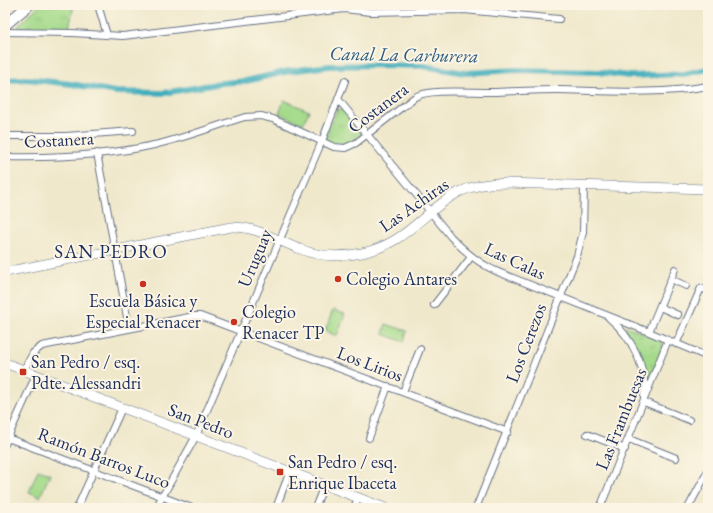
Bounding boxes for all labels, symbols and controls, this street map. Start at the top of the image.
water label: Canal La Carburera [329,41,479,68]
street label: Costanera [343,77,413,138]
street label: Costanera [23,126,95,153]
street label: Las Achiras [375,172,453,237]
street label: Uruguay [232,225,277,290]
street label: Las Calas [481,237,549,285]
district label: SAN PEDRO [54,239,168,264]
place label: Colegio Antares [346,267,457,290]
marker: Colegio Antares [333,274,343,284]
marker: Escuela Básica y Especial Renacer [138,279,148,289]
place label: Escuela Básica y Especial Renacer [85,289,201,333]
place label: Colegio Renacer TP [242,300,324,344]
street label: Los Cerezos [500,300,551,386]
marker: Colegio Renacer TP [229,317,239,327]
street label: Los Lirios [334,340,407,387]
place label: San Pedro / esq. Pdte. Alessandri [31,350,142,394]
street label: Las Frambuesas [590,364,652,473]
marker: San Pedro / esq. Pdte. Alessandri [18,367,28,377]
street label: San Pedro [165,398,237,444]
street label: Ramón Barros Luco [35,422,174,493]
place label: San Pedro / esq. Enrique Ibaceta [288,450,397,494]
marker: San Pedro / esq. Enrique Ibaceta [275,467,285,477]

